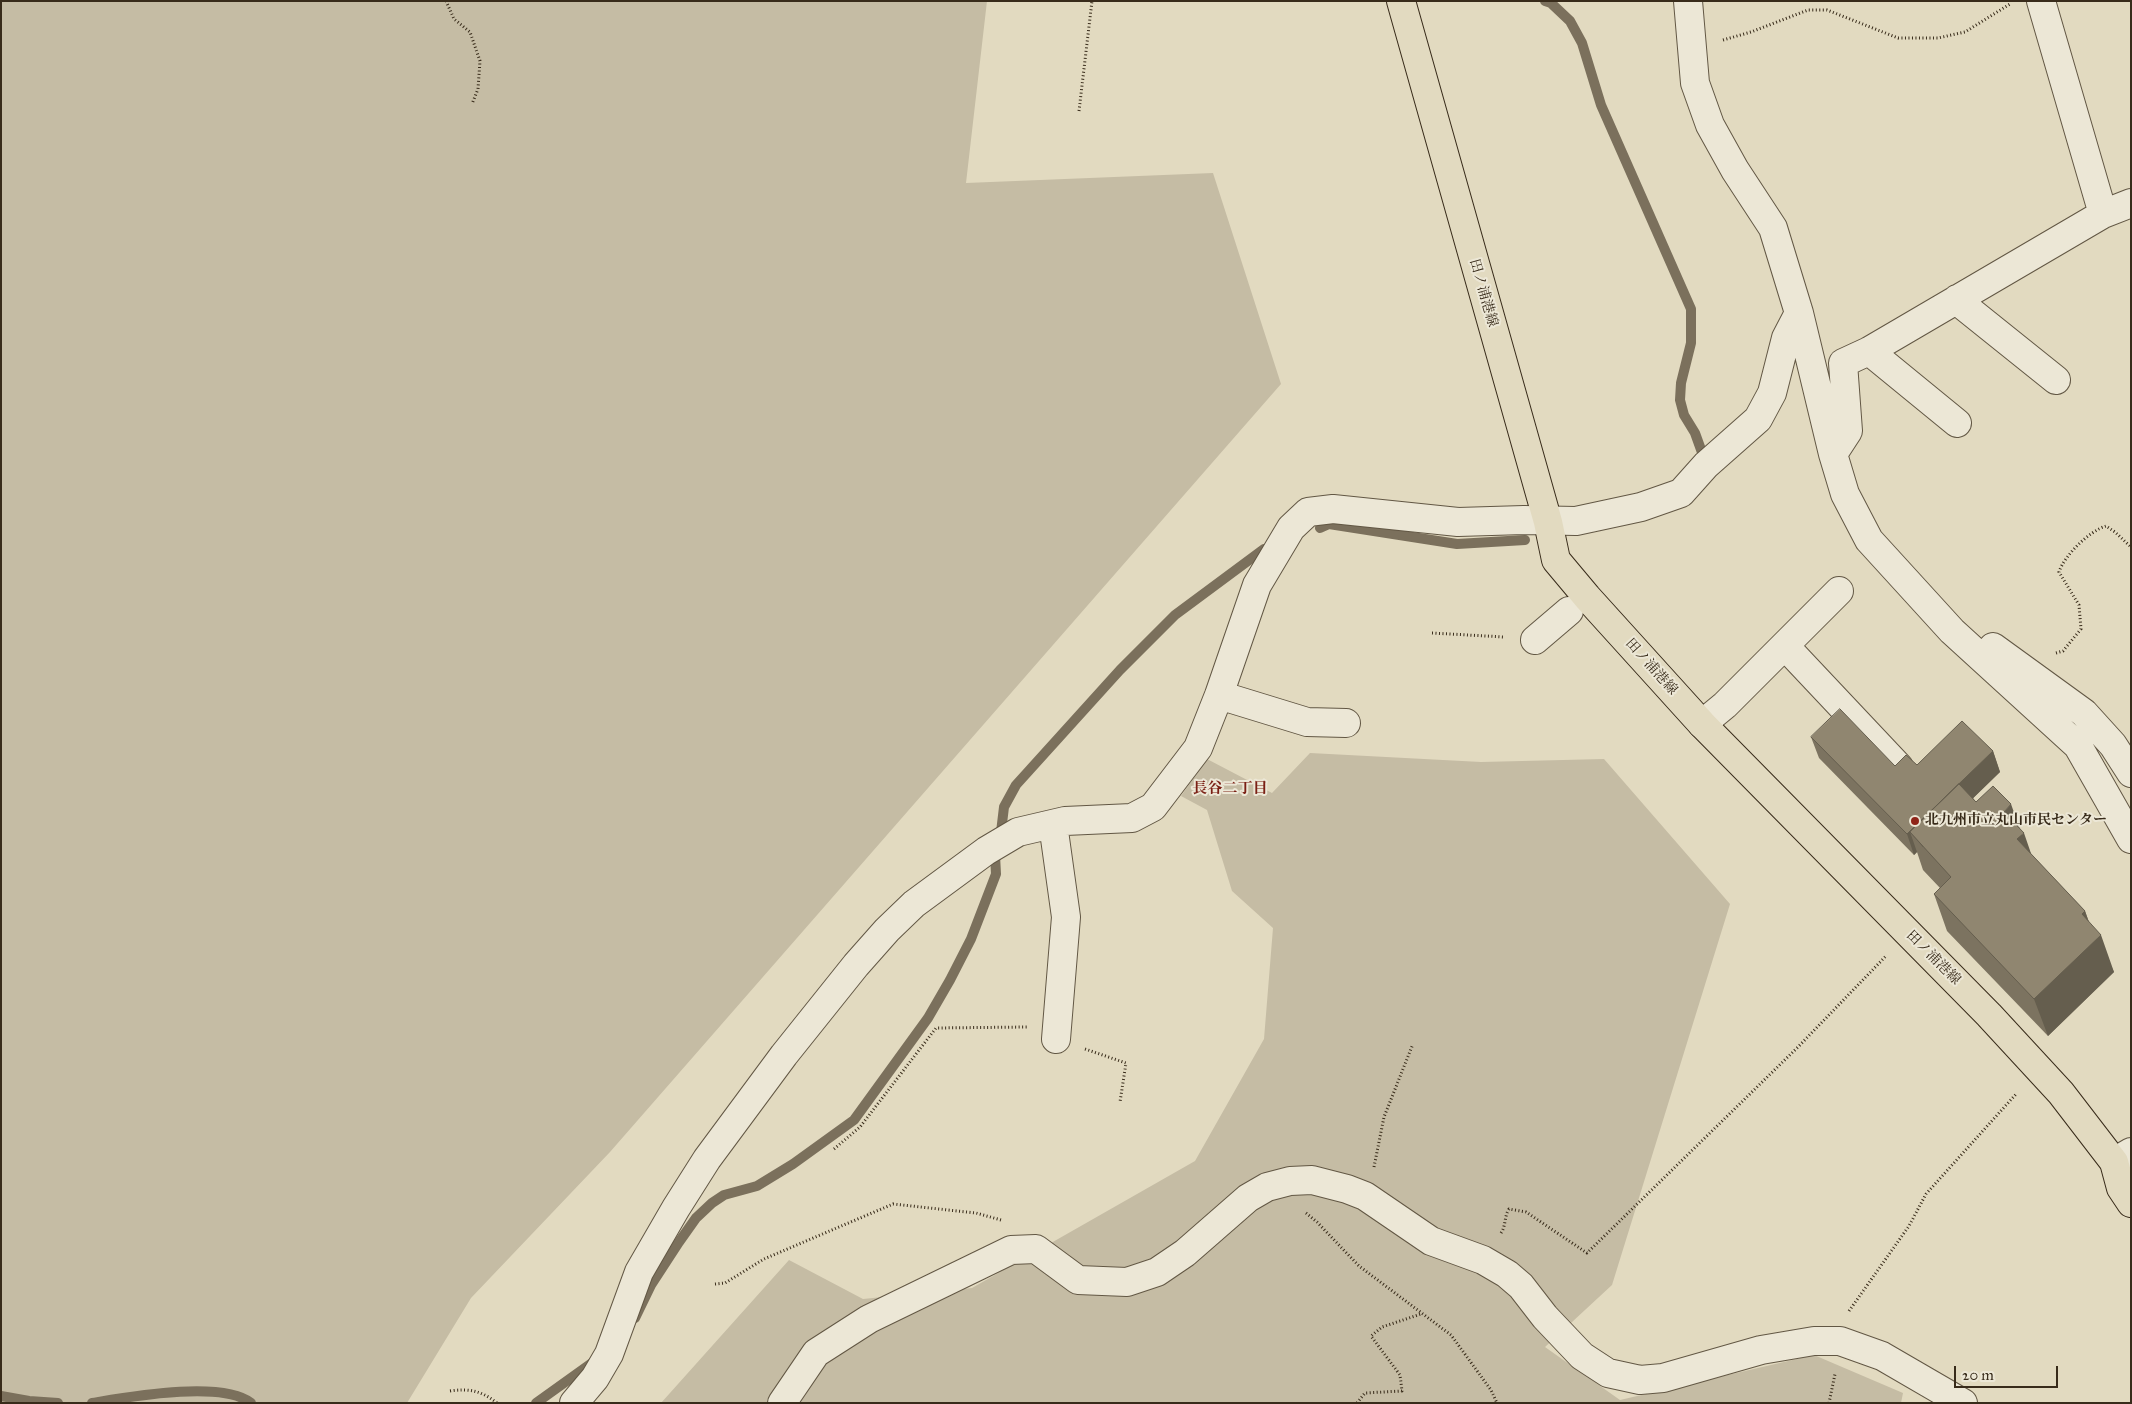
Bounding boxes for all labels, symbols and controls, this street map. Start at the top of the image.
street label: 田ノ浦港線 [1465,257,1501,329]
street label: 田ノ浦港線 [1621,635,1681,699]
district label: 長谷二丁目 [1193,780,1267,798]
place label: 北九州市立丸山市民センター [1925,813,2107,829]
marker: 北九州市立丸山市民センター [1909,815,1921,827]
street label: 田ノ浦港線 [1902,927,1964,989]
scale bar [1957,1356,2061,1388]
text: 20 m [1962,1366,1994,1384]

